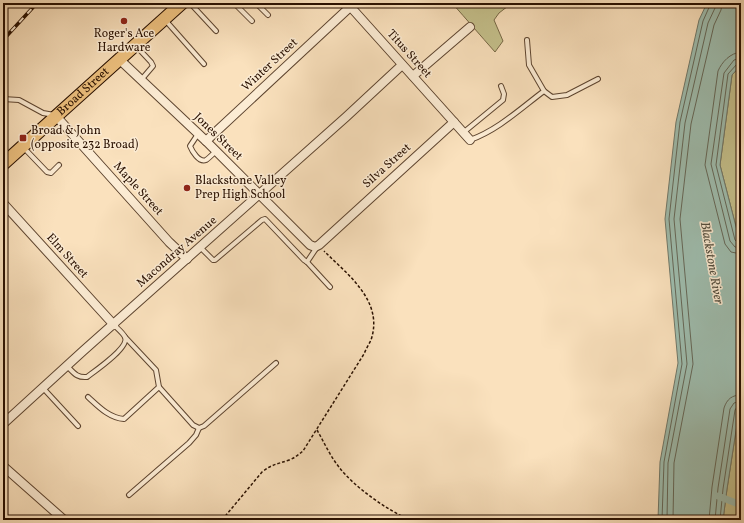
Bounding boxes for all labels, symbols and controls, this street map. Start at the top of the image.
marker: Roger's Ace Hardware [119,16,129,26]
place label: Roger's Ace Hardware [94,26,154,56]
street label: Titus Street [383,26,435,82]
street label: Winter Street [239,35,301,95]
street label: Broad Street [54,64,113,120]
street label: Jones Street [190,110,246,164]
place label: Broad & John (opposite 232 Broad) [31,123,139,153]
marker: Broad & John (opposite 232 Broad) [18,133,28,143]
street label: Silva Street [359,140,415,192]
street label: Maple Street [110,159,166,219]
place label: Blackstone Valley Prep High School [195,173,287,203]
marker: Blackstone Valley Prep High School [182,183,192,193]
street label: Macondray Avenue [134,213,221,291]
water label: Blackstone River [695,220,727,306]
street label: Elm Street [43,230,91,282]

